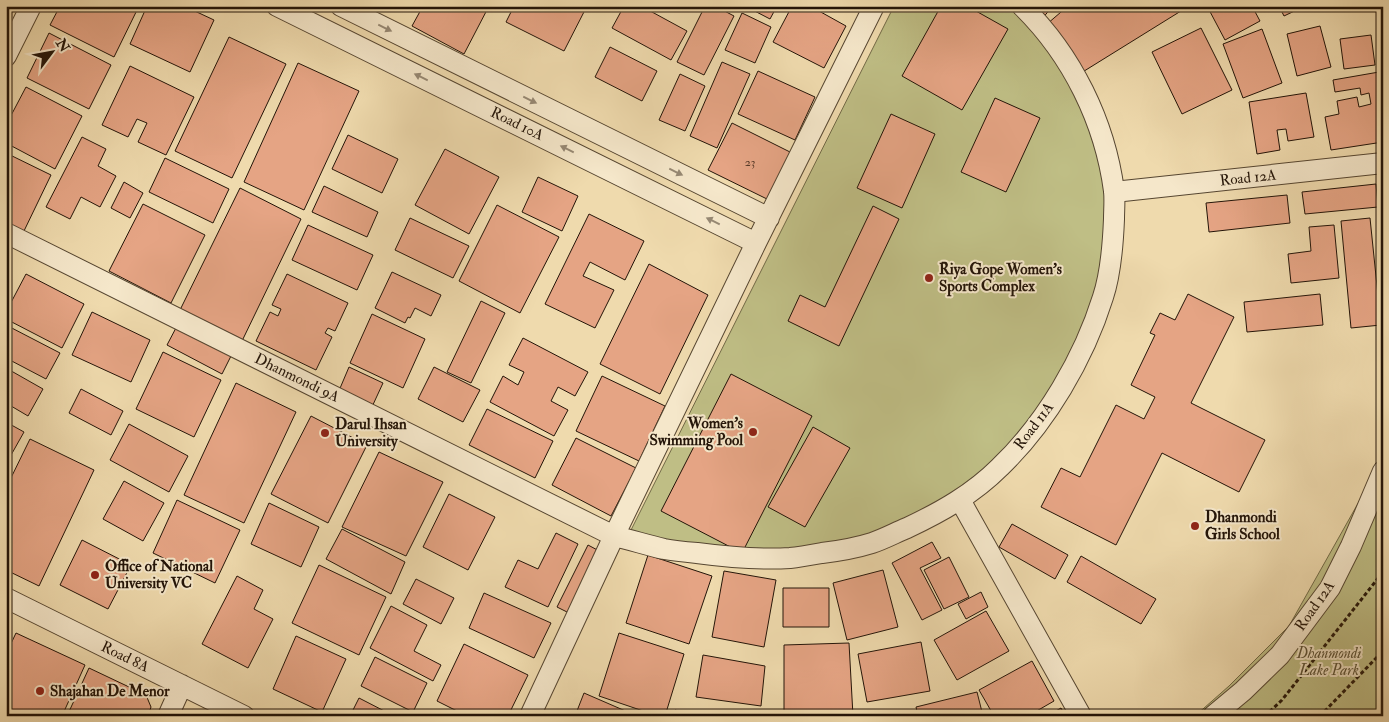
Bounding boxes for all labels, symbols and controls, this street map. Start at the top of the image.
one-way arrow [377,24,392,32]
north arrow [28,28,78,78]
text: N [52,35,73,56]
one-way arrow [414,73,428,81]
one-way arrow [523,96,537,104]
street label: Road 10A [487,103,547,145]
one-way arrow [560,145,574,153]
house number: 23 [745,155,755,170]
street label: Road 12A [1219,166,1278,190]
one-way arrow [669,168,683,176]
one-way arrow [705,217,720,225]
place label: Riya Gope Women's Sports Complex [939,260,1062,297]
marker: Riya Gope Women's Sports Complex [923,272,935,284]
street label: Dhanmondi 9A [251,349,343,407]
street label: Road 11A [1010,398,1058,454]
place label: Women's Swimming Pool [649,414,743,451]
place label: Darul Ihsan University [335,415,407,452]
marker: Women's Swimming Pool [747,426,759,438]
marker: Darul Ihsan University [319,427,331,439]
place label: Dhanmondi Girls School [1205,508,1280,544]
marker: Dhanmondi Girls School [1189,520,1201,532]
place label: Office of National University VC [105,557,213,594]
marker: Office of National University VC [89,569,101,581]
street label: Road 12A [1291,577,1339,635]
street label: Road 8A [98,637,153,677]
park label: Dhanmondi Lake Park [1296,644,1361,680]
place label: Shajahan De Menor [50,682,170,701]
marker: Shajahan De Menor [34,685,46,697]

